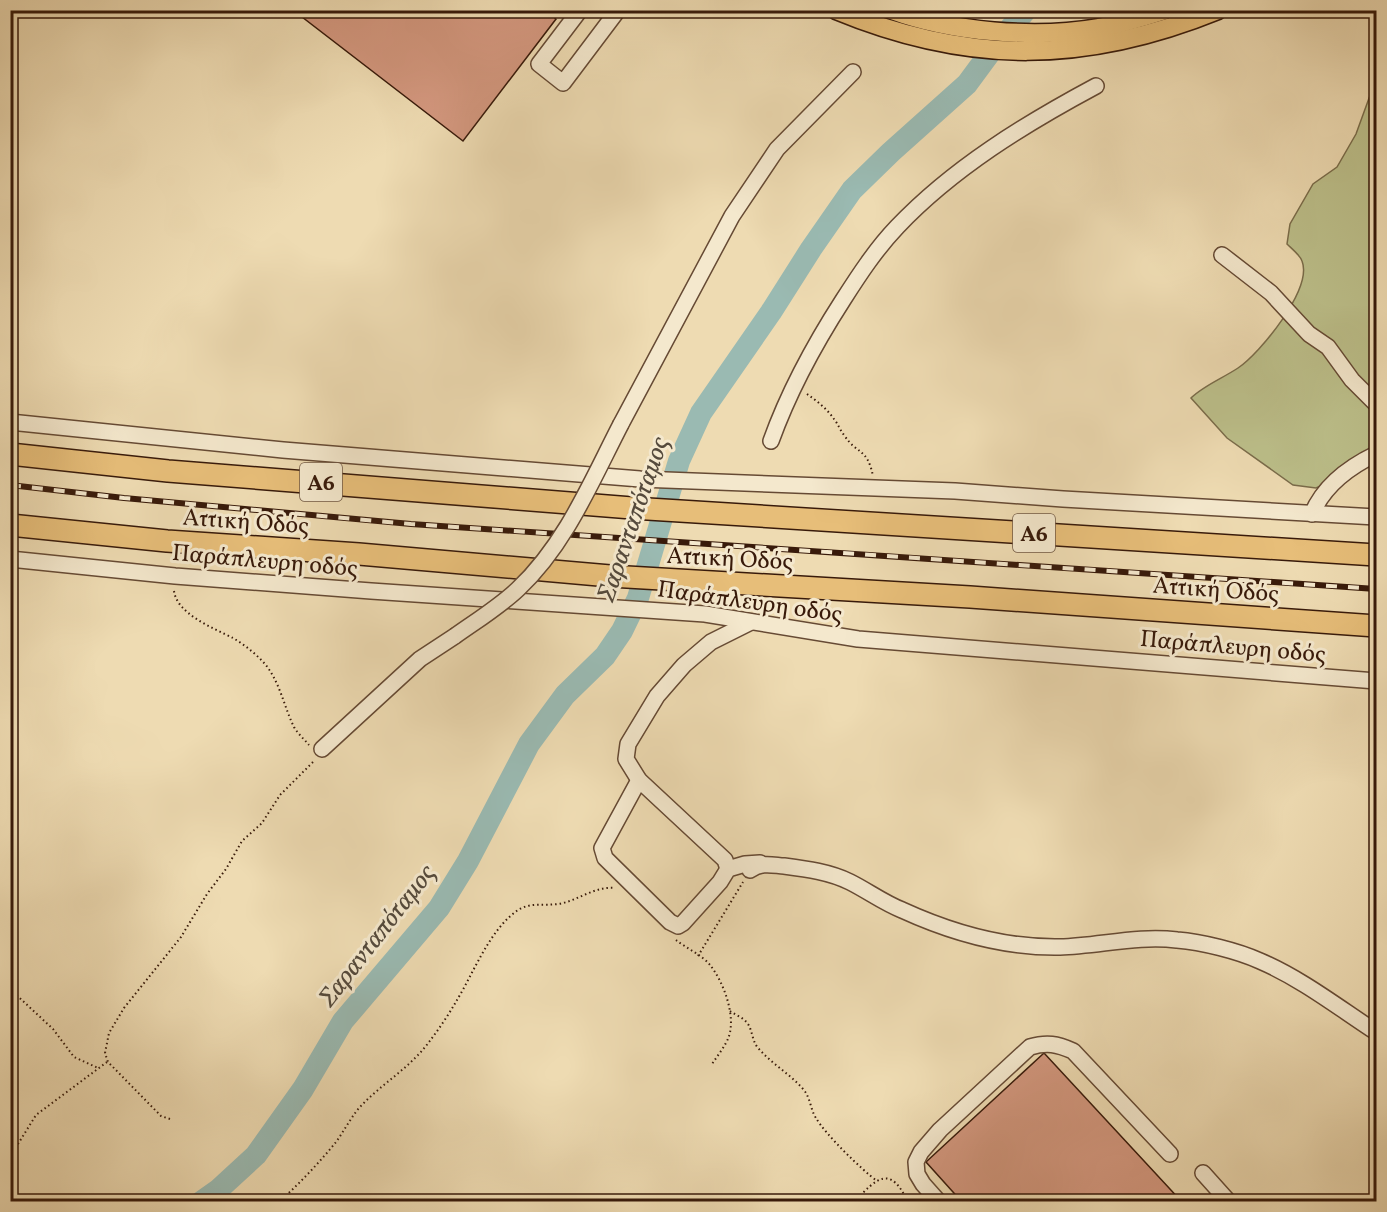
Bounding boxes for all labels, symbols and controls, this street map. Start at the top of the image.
water label: Σαρανταπόταμος [589,432,679,607]
road number: Α6 [300,463,342,501]
street label: Αττική Οδός [181,502,310,544]
road number: Α6 [1013,514,1055,552]
street label: Παράπλευρη οδός [170,537,359,587]
street label: Αττική Οδός [666,540,794,580]
street label: Αττική Οδός [1151,570,1280,612]
street label: Παράπλευρη οδός [655,573,844,633]
street label: Παράπλευρη οδός [1138,623,1327,673]
water label: Σαρανταπόταμος [310,857,445,1015]

